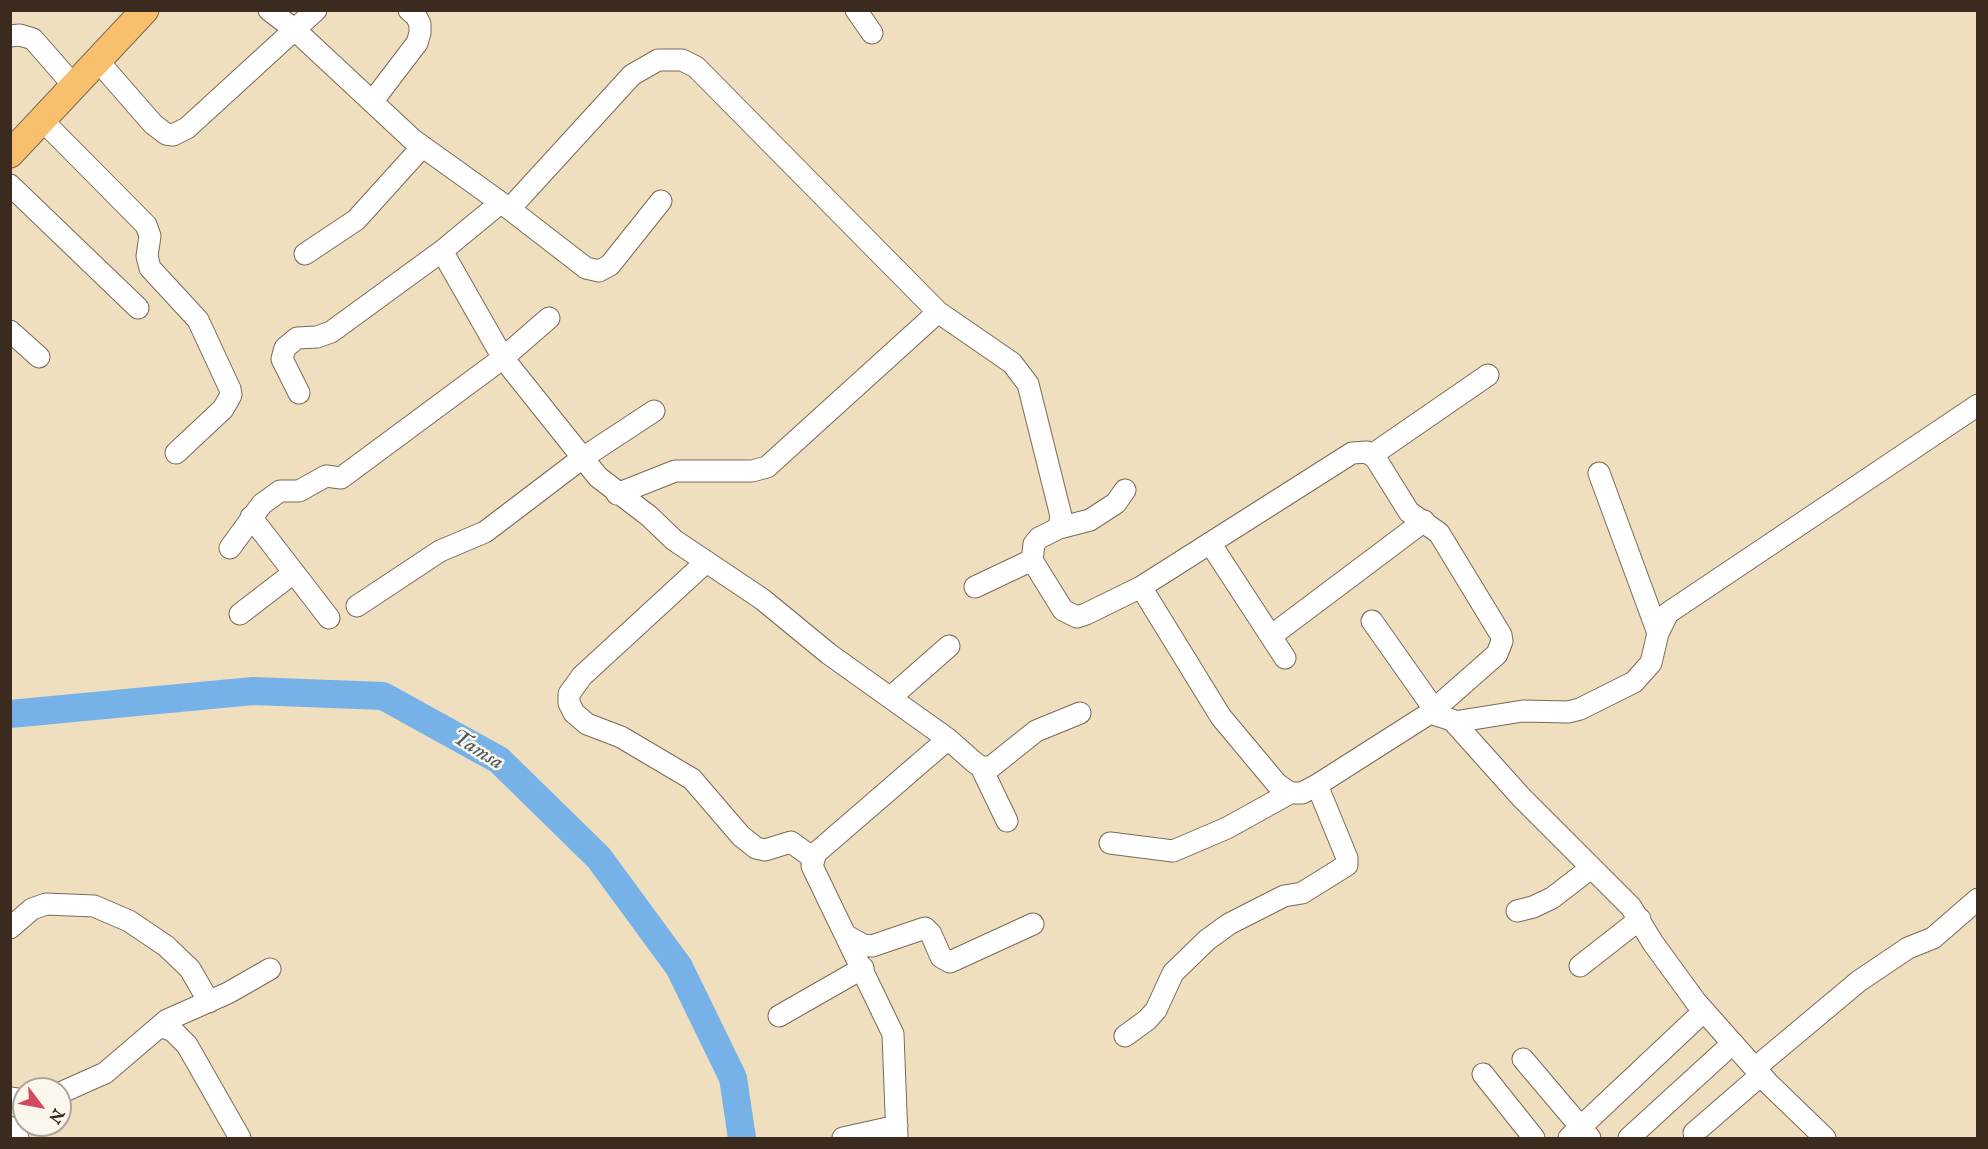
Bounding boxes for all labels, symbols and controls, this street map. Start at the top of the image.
water label: Tamsa [446,725,508,777]
north arrow [12,1077,72,1137]
text: N [43,1104,68,1127]

